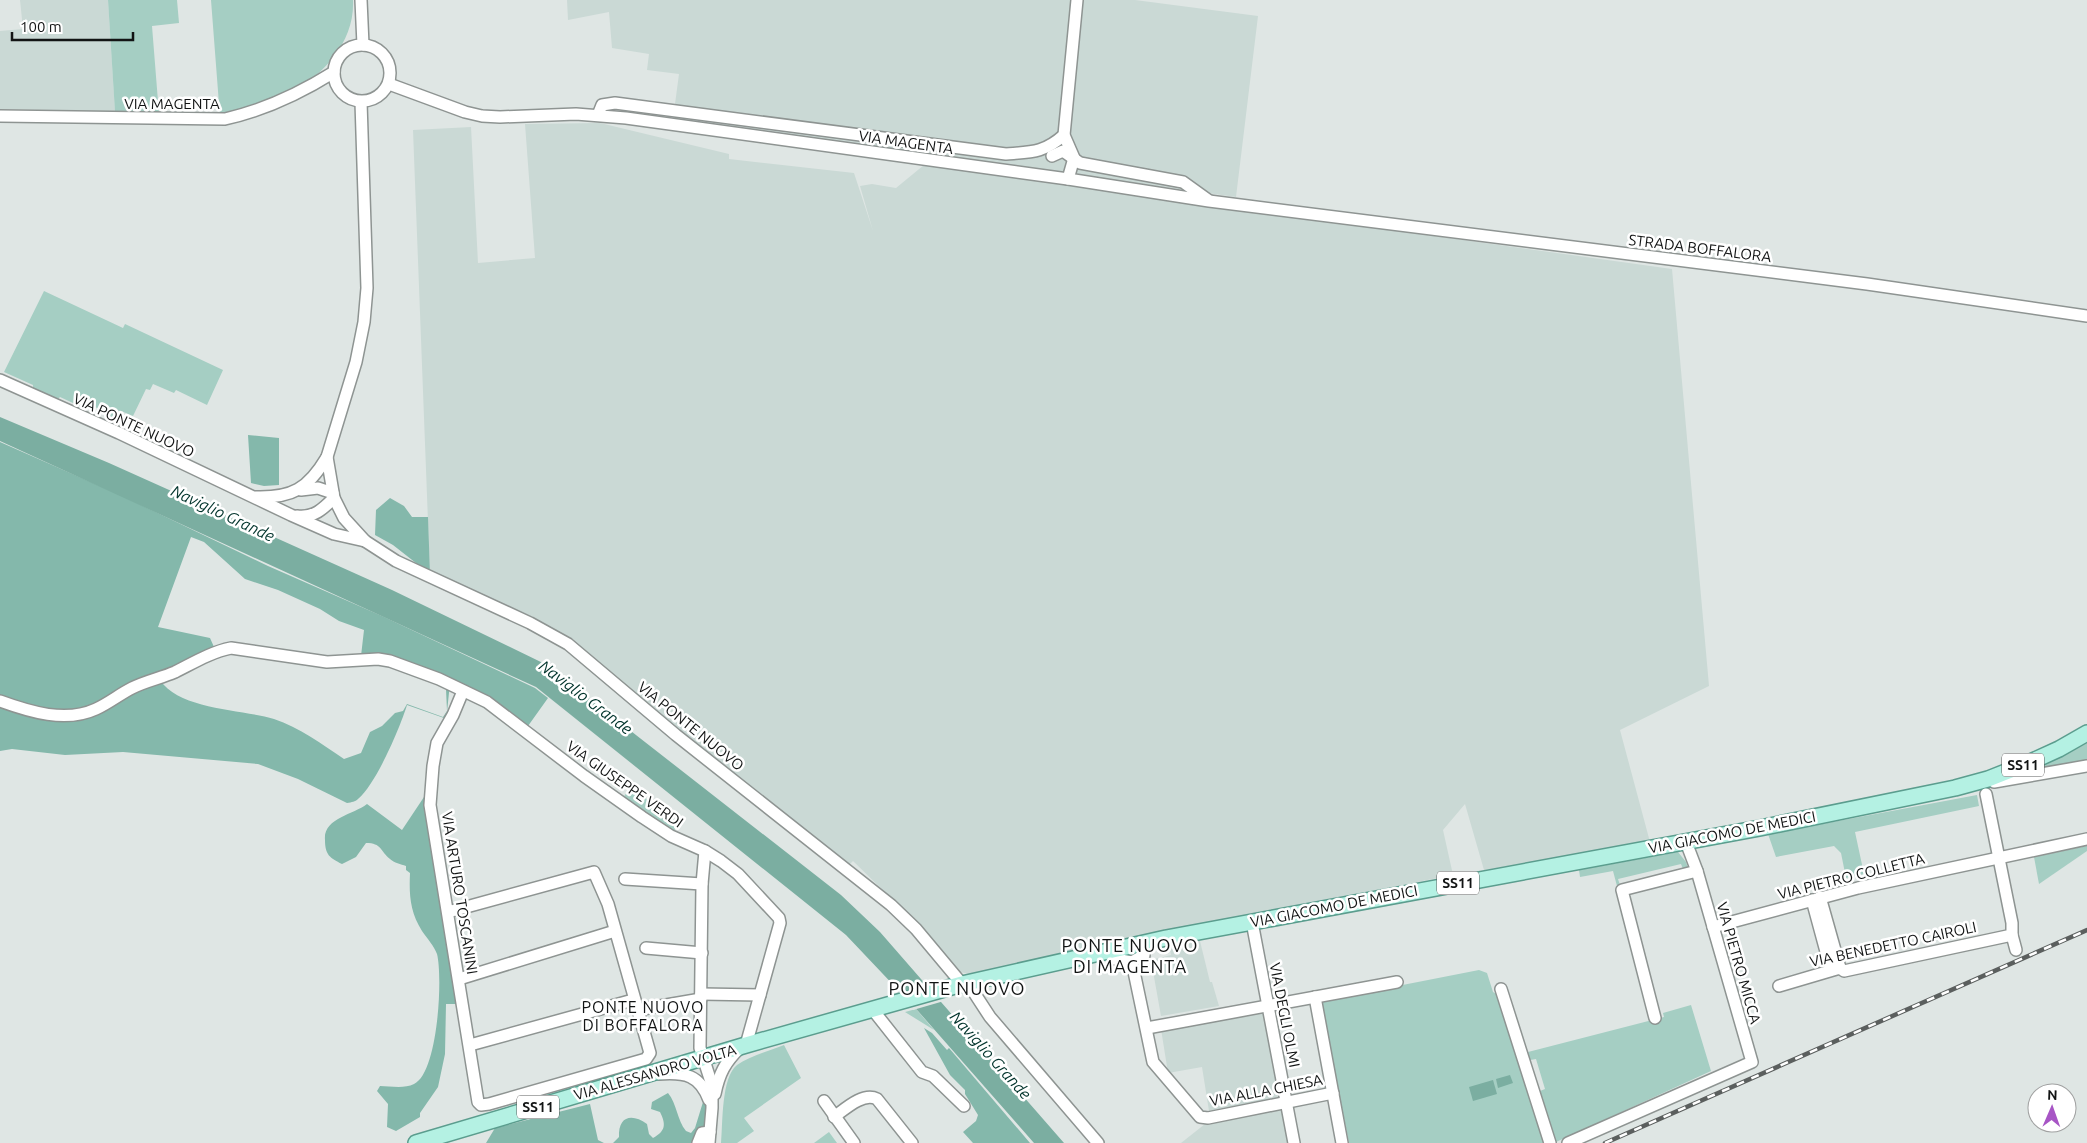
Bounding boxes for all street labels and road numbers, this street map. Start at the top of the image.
street label: VIA MAGENTA [124,95,220,112]
street label: VIA MAGENTA [858,127,955,157]
street label: STRADA BOFFALORA [1628,231,1773,265]
street label: VIA PONTE NUOVO [71,390,197,460]
street label: VIA PONTE NUOVO [635,678,747,774]
street label: VIA GIUSEPPE VERDI [563,737,687,831]
road number: SS11 [2002,754,2044,776]
street label: VIA GIACOMO DE MEDICI [1647,807,1817,857]
street label: VIA ARTURO TOSCANINI [439,810,481,976]
street label: VIA PIETRO COLLETTA [1776,849,1926,902]
road number: SS11 [1437,871,1479,894]
street label: VIA GIACOMO DE MEDICI [1249,881,1419,931]
street label: VIA PIETRO MICCA [1714,900,1765,1026]
street label: VIA BENEDETTO CAIROLI [1808,918,1978,970]
street label: VIA DEGLI OLMI [1267,961,1303,1069]
street label: VIA ALESSANDRO VOLTA [572,1041,738,1103]
street label: VIA ALLA CHIESA [1208,1071,1324,1109]
road number: SS11 [517,1096,559,1118]

